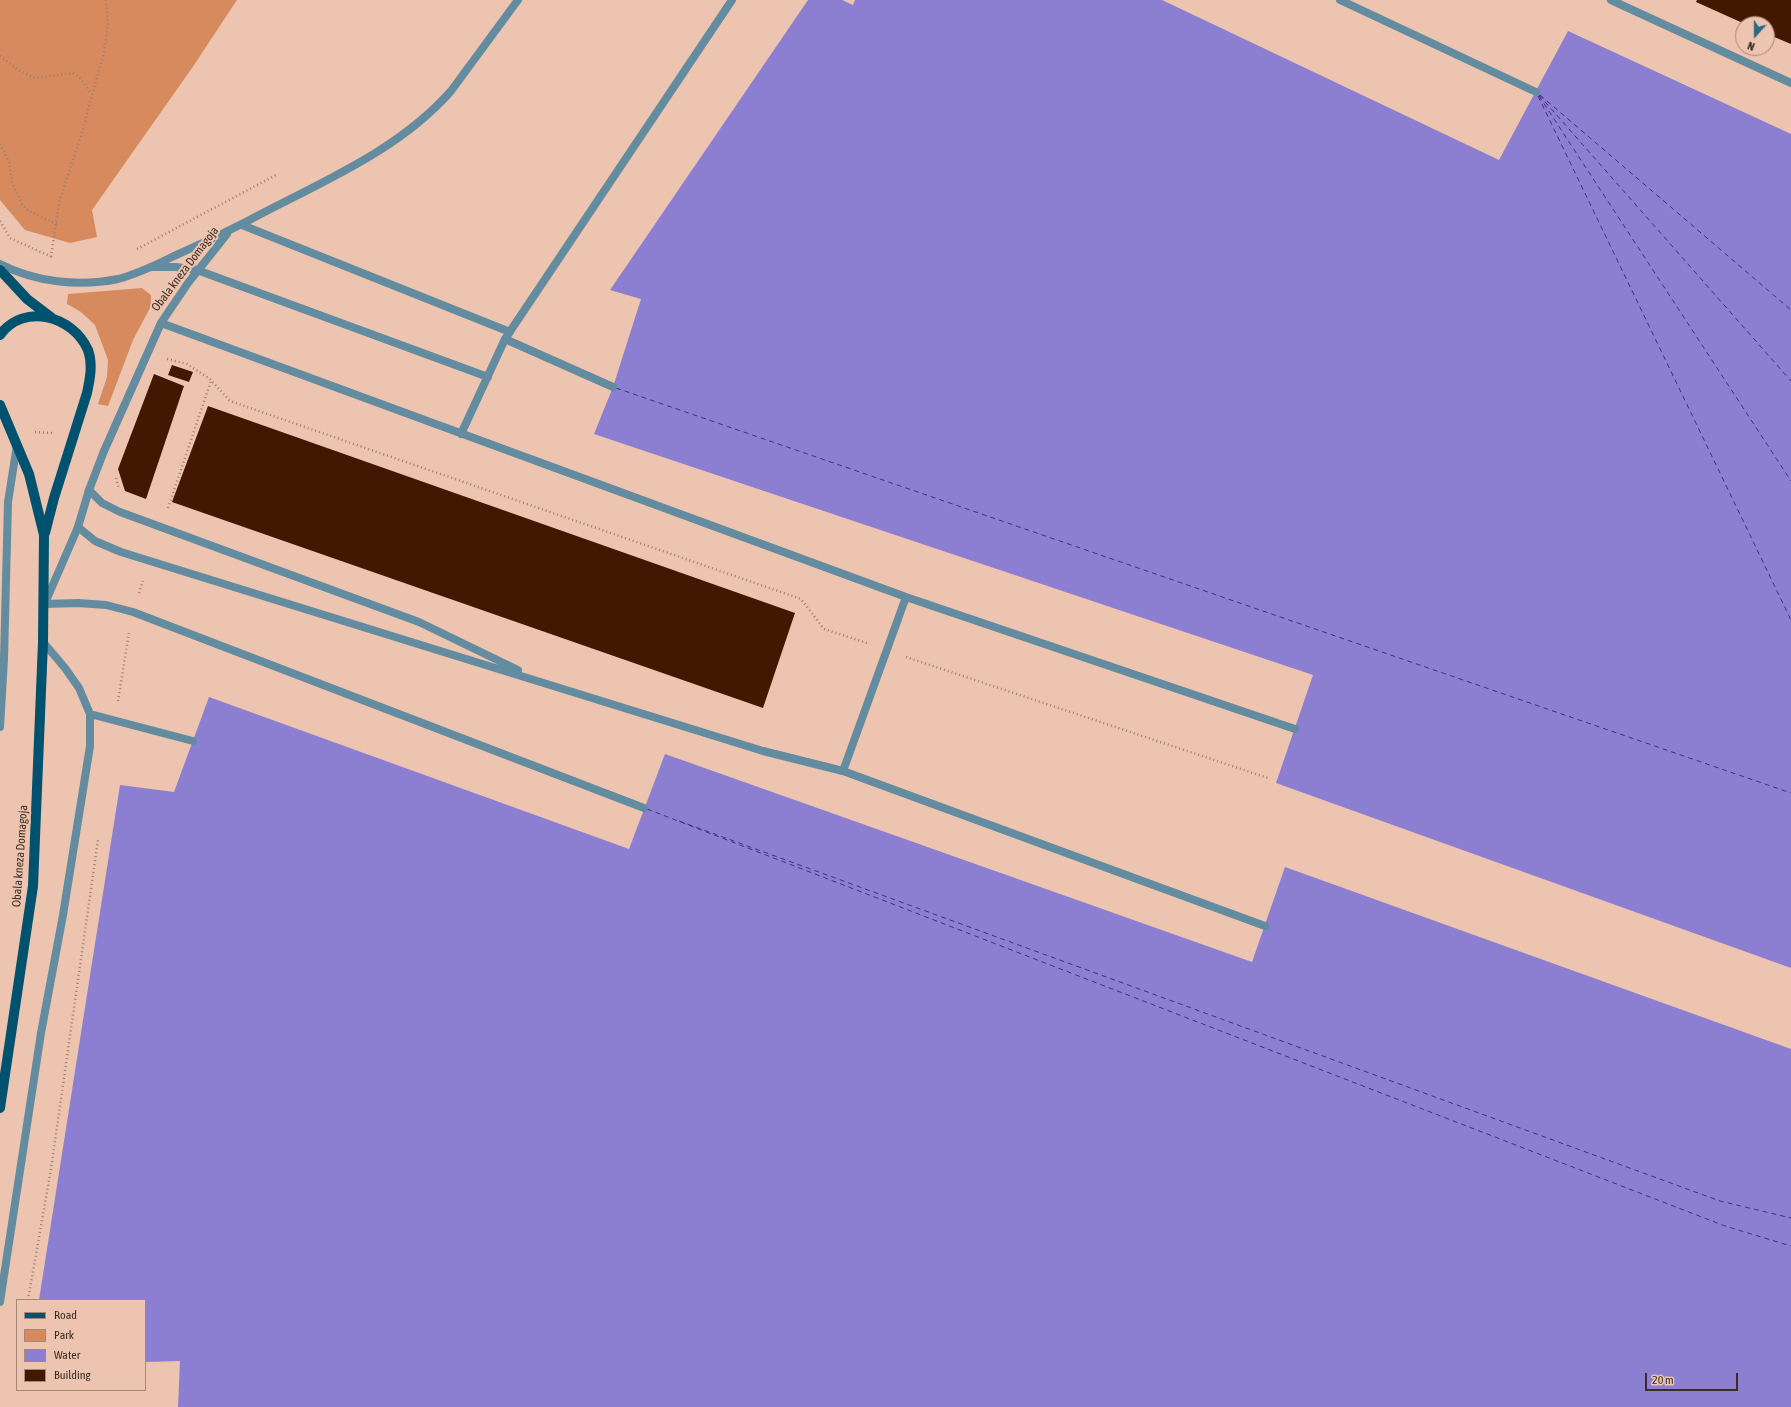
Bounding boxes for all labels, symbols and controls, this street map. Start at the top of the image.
north arrow [1735,16,1775,56]
text: N [1746,40,1756,53]
street label: Obala kneza Domagoja [148,224,222,314]
street label: Obala kneza Domagoja [9,804,31,908]
legend [16,1299,146,1391]
text: Road [54,1308,77,1322]
text: Park [54,1328,74,1342]
text: Water [54,1348,80,1362]
scale bar [1647,1365,1740,1391]
text: Building [54,1368,91,1382]
text: 20 m [1652,1373,1674,1387]

